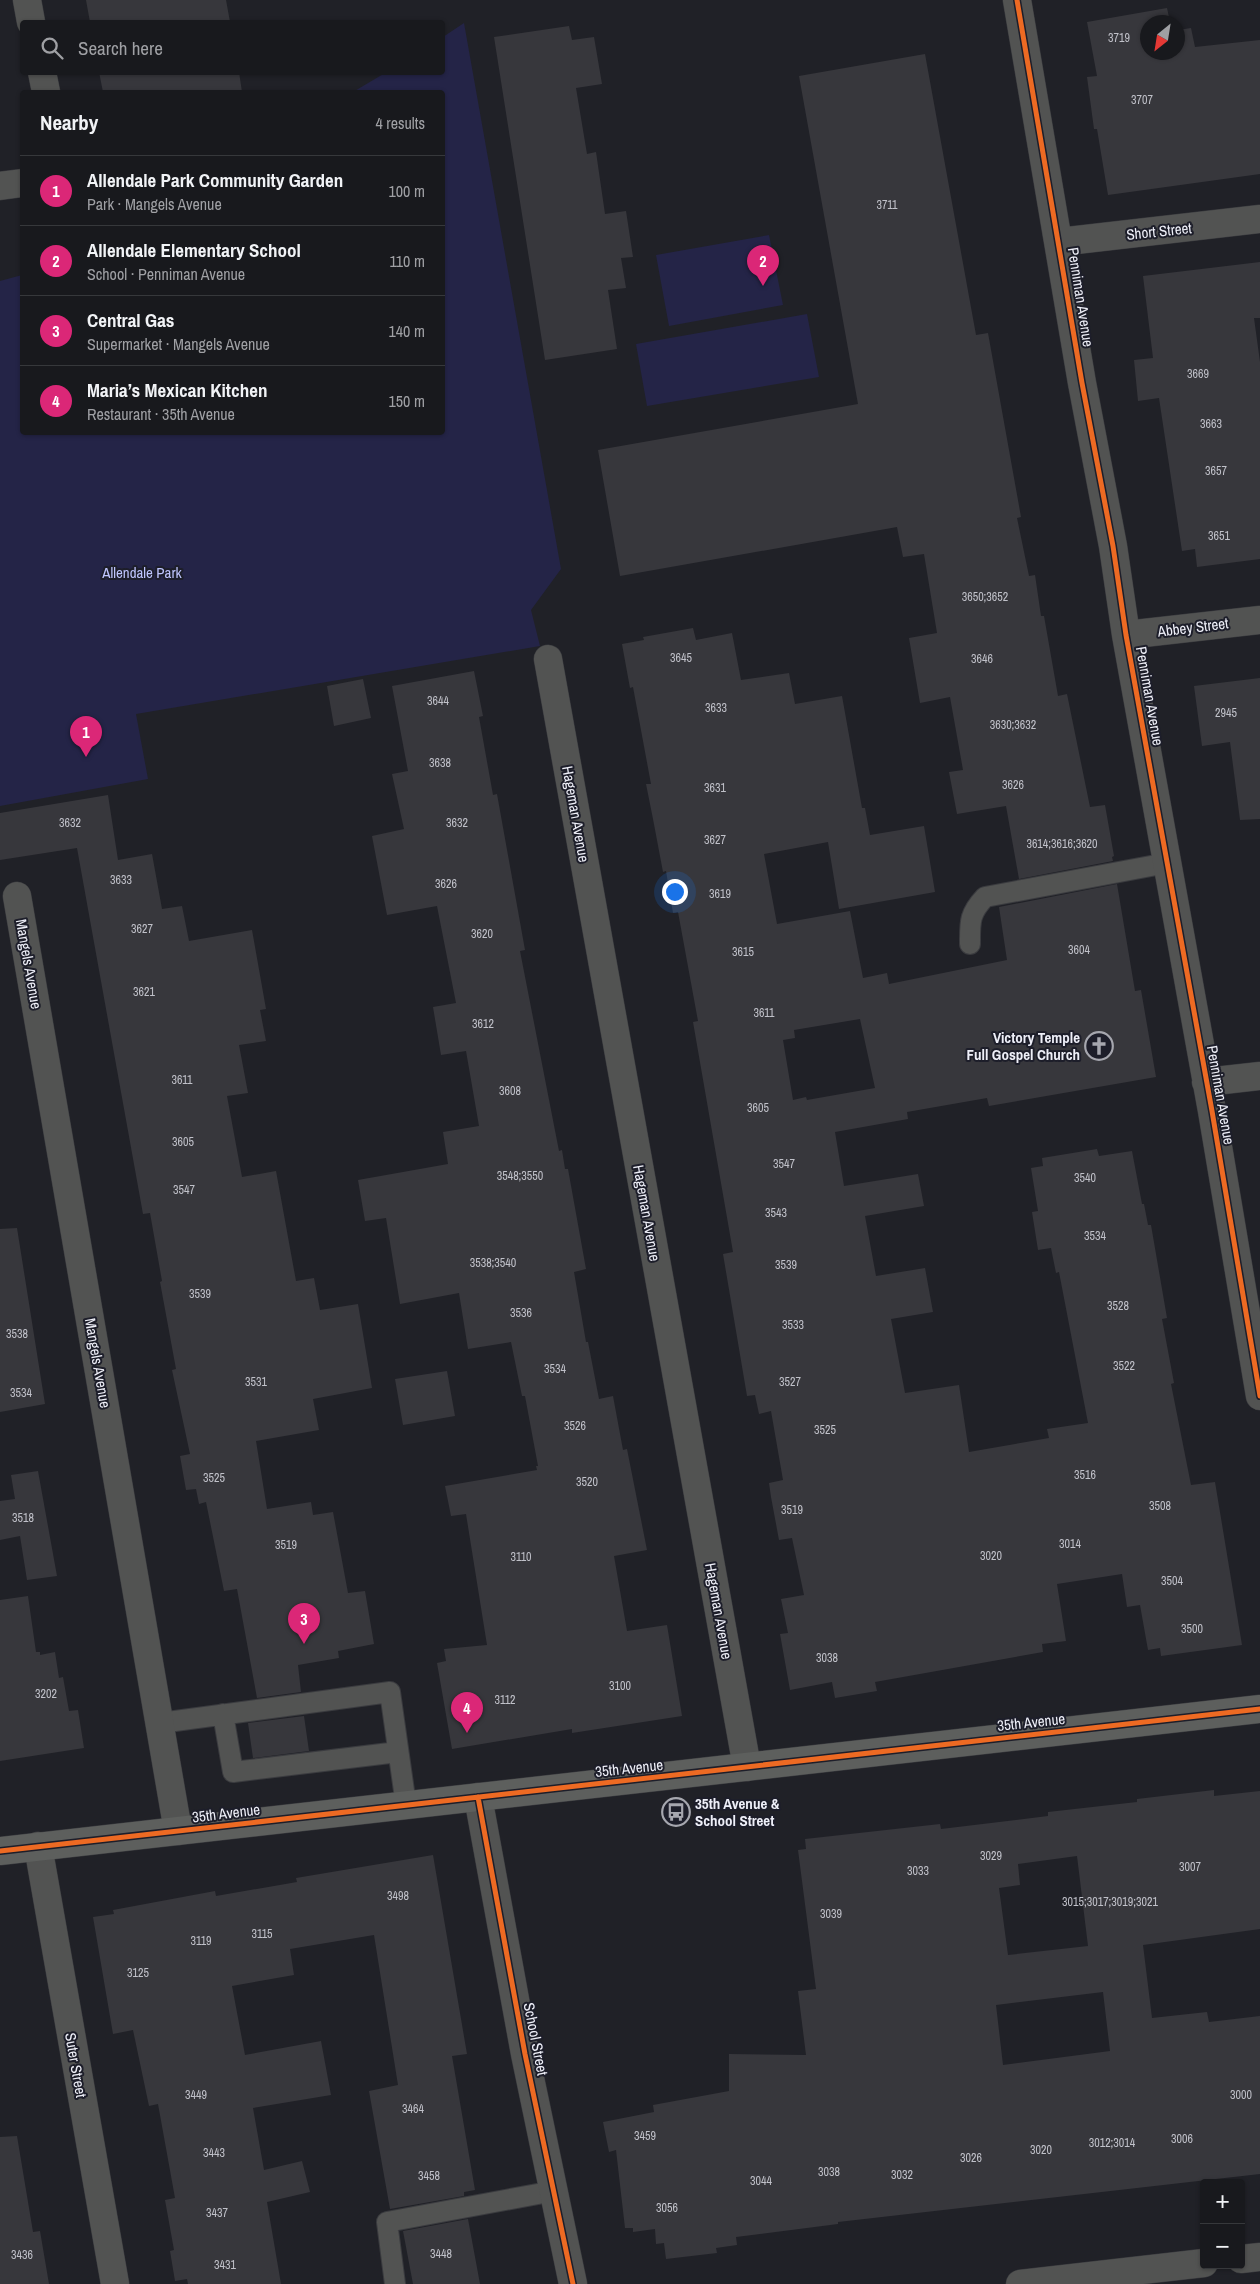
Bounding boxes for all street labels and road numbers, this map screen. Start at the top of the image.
street label: Short Street [1125,217,1193,245]
street label: Penniman Avenue [1063,246,1099,348]
street label: Abbey Street [1155,612,1230,642]
street label: Penniman Avenue [1131,645,1169,747]
street label: Hageman Avenue [557,764,595,864]
street label: Mangels Avenue [11,917,47,1011]
street label: Penniman Avenue [1202,1044,1240,1146]
street label: Hageman Avenue [628,1163,666,1263]
street label: Mangels Avenue [80,1316,116,1410]
street label: Hageman Avenue [700,1561,738,1661]
street label: 35th Avenue [996,1708,1066,1736]
street label: 35th Avenue [594,1754,664,1782]
street label: 35th Avenue [191,1798,261,1828]
street label: School Street [519,2001,553,2078]
street label: Suter Street [60,2031,92,2100]

